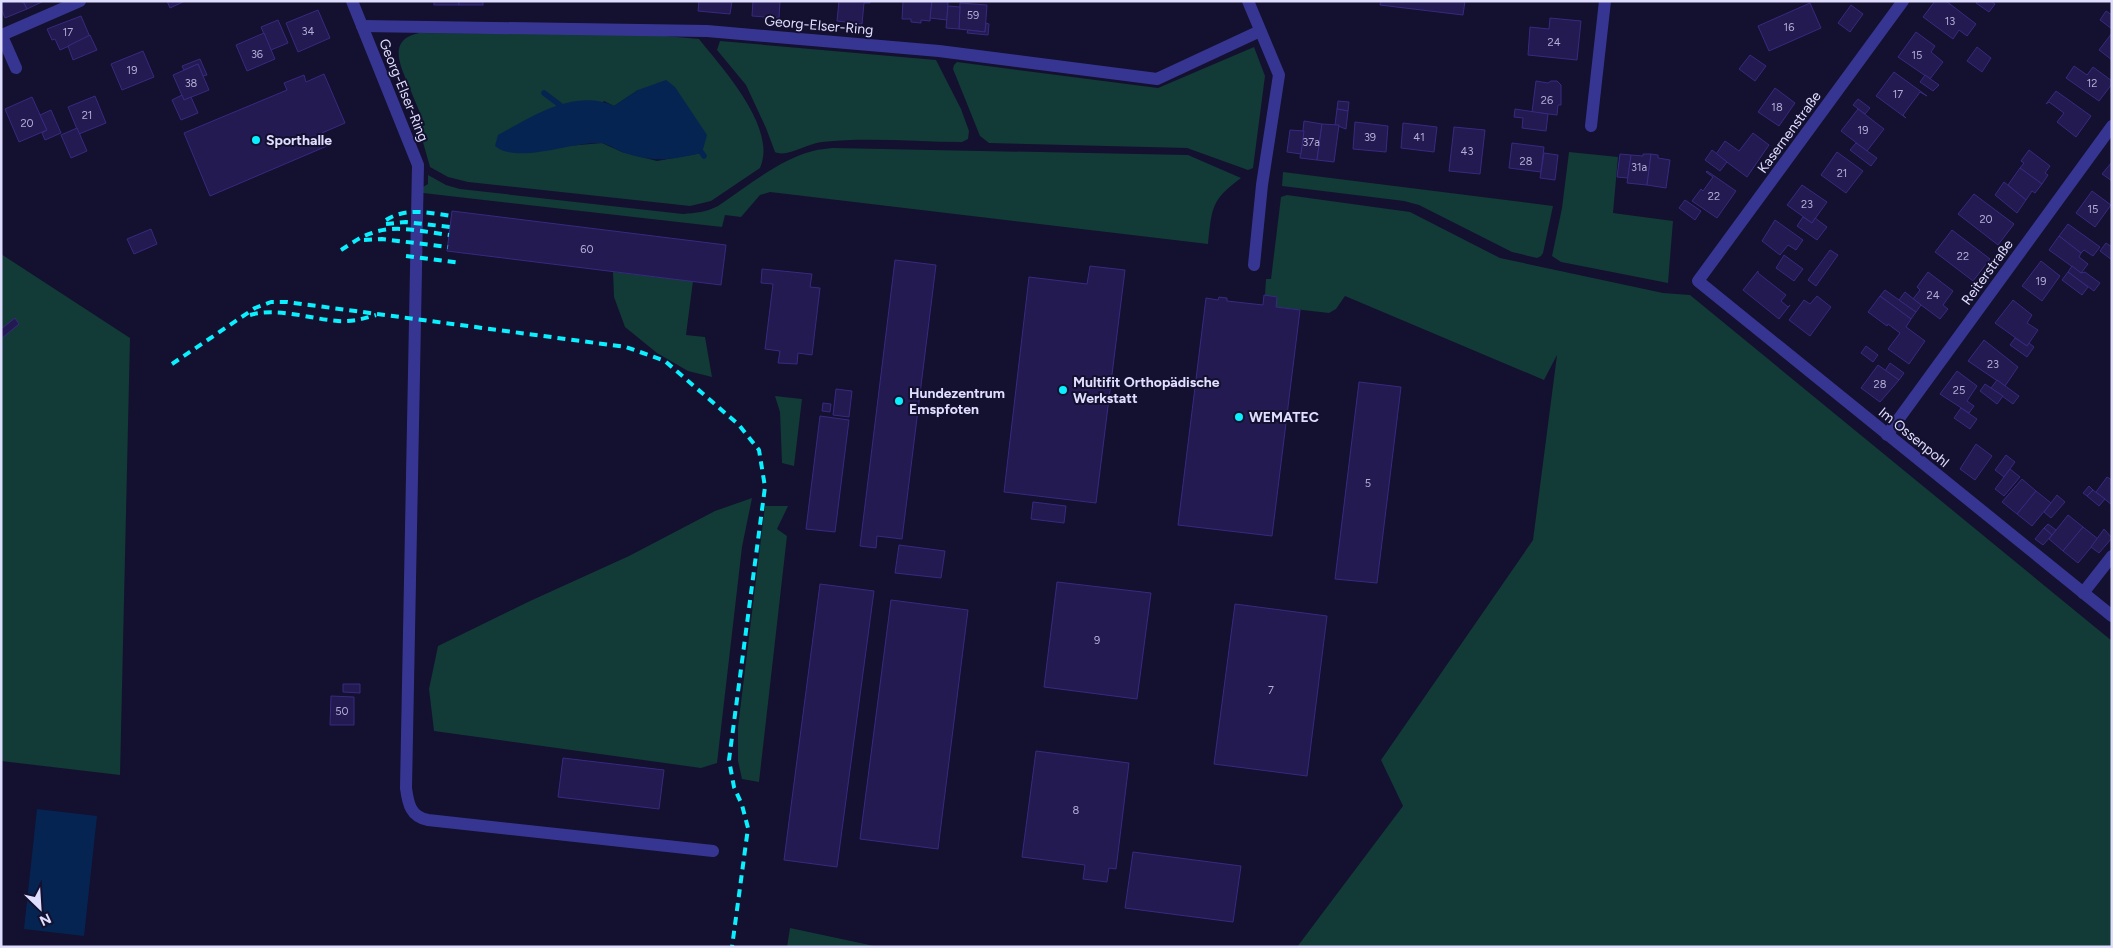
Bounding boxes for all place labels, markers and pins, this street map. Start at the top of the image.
place label: Sporthalle [266,132,332,149]
marker: Sporthalle [250,134,262,146]
place label: Multifit Orthopädische Werkstatt [1073,374,1220,407]
marker: Multifit Orthopädische Werkstatt [1057,384,1069,396]
place label: Hundezentrum Emspfoten [909,385,1005,418]
marker: Hundezentrum Emspfoten [893,395,905,407]
place label: WEMATEC [1249,409,1319,426]
marker: WEMATEC [1233,411,1245,423]

